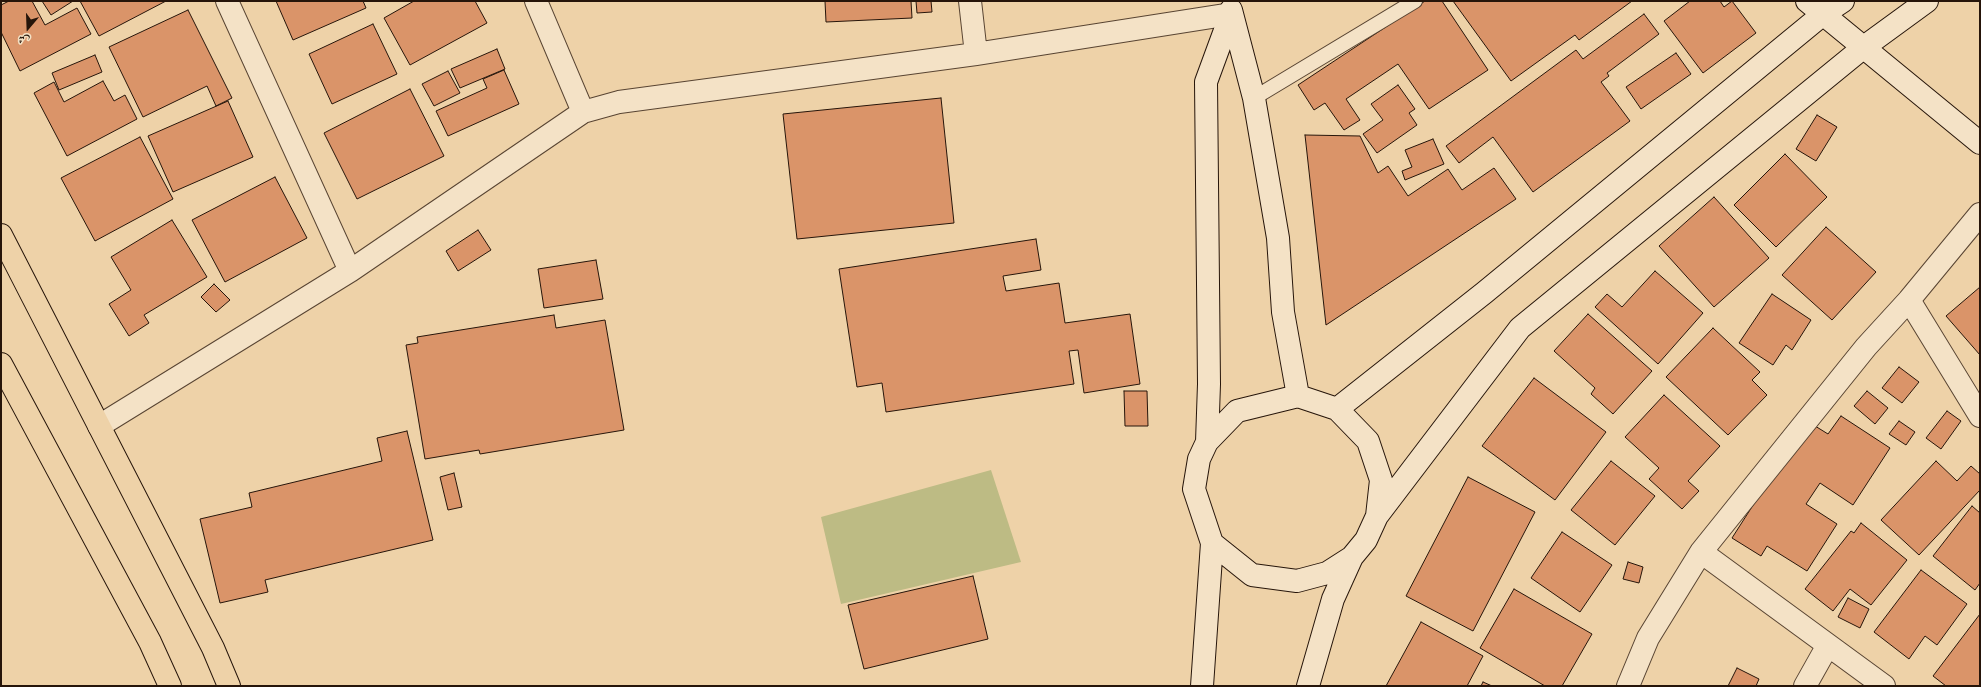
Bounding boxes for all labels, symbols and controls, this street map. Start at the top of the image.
north arrow [8,8,48,48]
text: ش [16,30,32,49]

